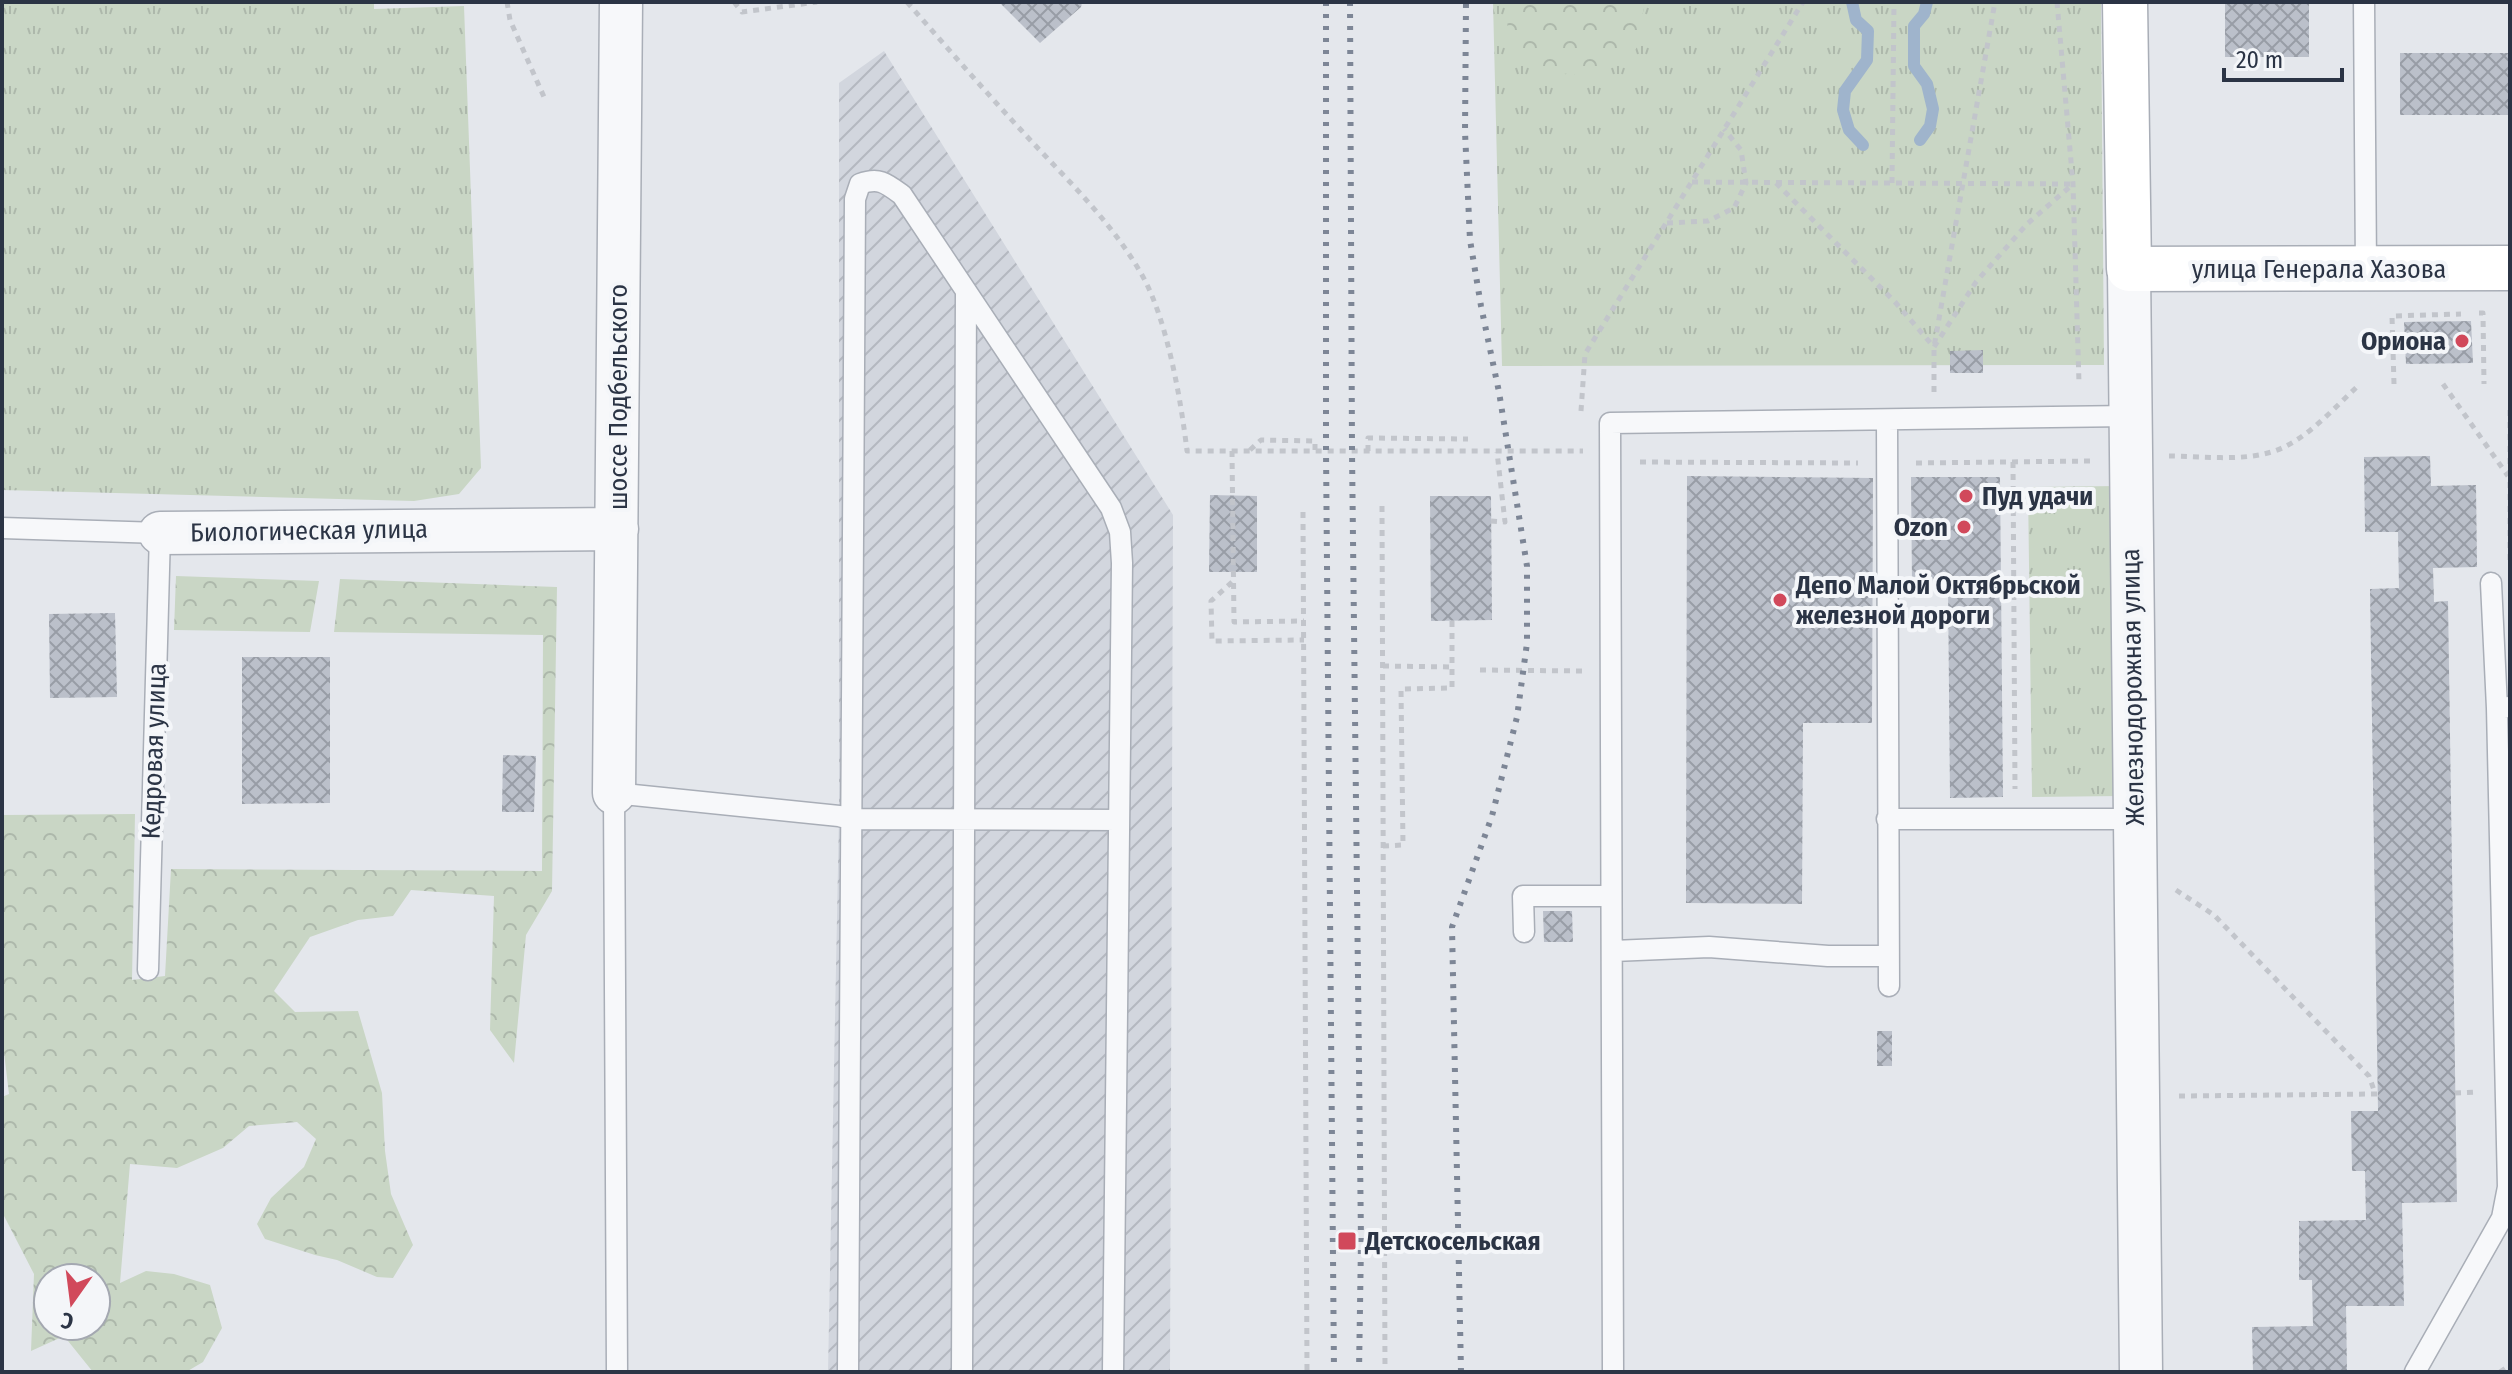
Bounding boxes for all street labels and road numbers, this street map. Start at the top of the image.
street label: улица Генерала Хазова [2192,254,2446,285]
street label: шоссе Подбельского [603,284,634,510]
street label: Биологическая улица [190,513,428,549]
street label: Железнодорожная улица [2115,548,2151,826]
street label: Кедровая улица [135,662,173,840]

